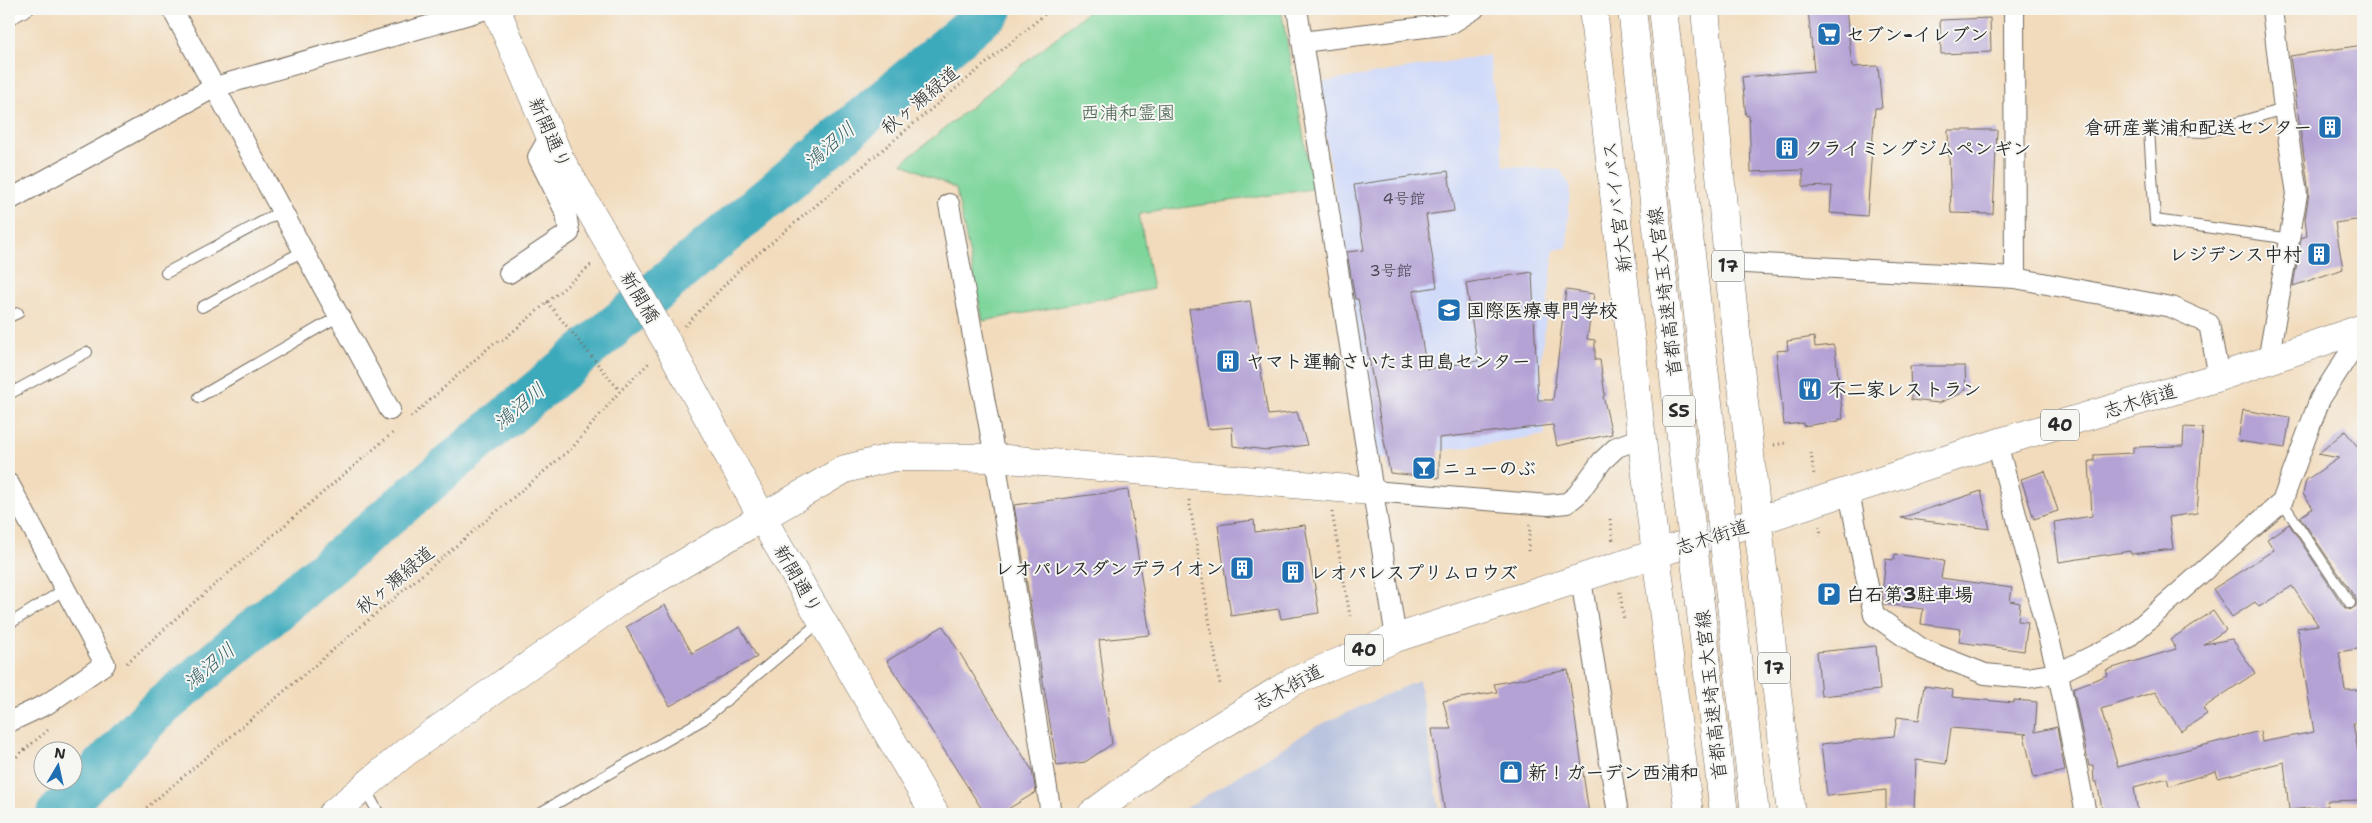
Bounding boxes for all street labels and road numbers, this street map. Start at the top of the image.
street label: 秋ヶ瀬緑道 [876,60,964,140]
street label: 新開通り [523,93,577,173]
street label: 新大宮バイパス [1597,140,1637,274]
street label: 首都高速埼玉大宮線 [1642,206,1688,378]
road number: 17 [1712,250,1744,282]
street label: 新開橋 [615,266,665,328]
street label: 志木街道 [2100,378,2180,424]
road number: S5 [1663,396,1695,426]
road number: 40 [2041,410,2079,440]
street label: 志木街道 [1672,513,1752,561]
street label: 秋ヶ瀬緑道 [351,540,439,620]
street label: 新開通り [768,540,828,618]
street label: 首都高速埼玉大宮線 [1690,609,1732,781]
road number: 40 [1345,634,1383,666]
road number: 17 [1758,652,1790,684]
street label: 志木街道 [1249,658,1327,716]

